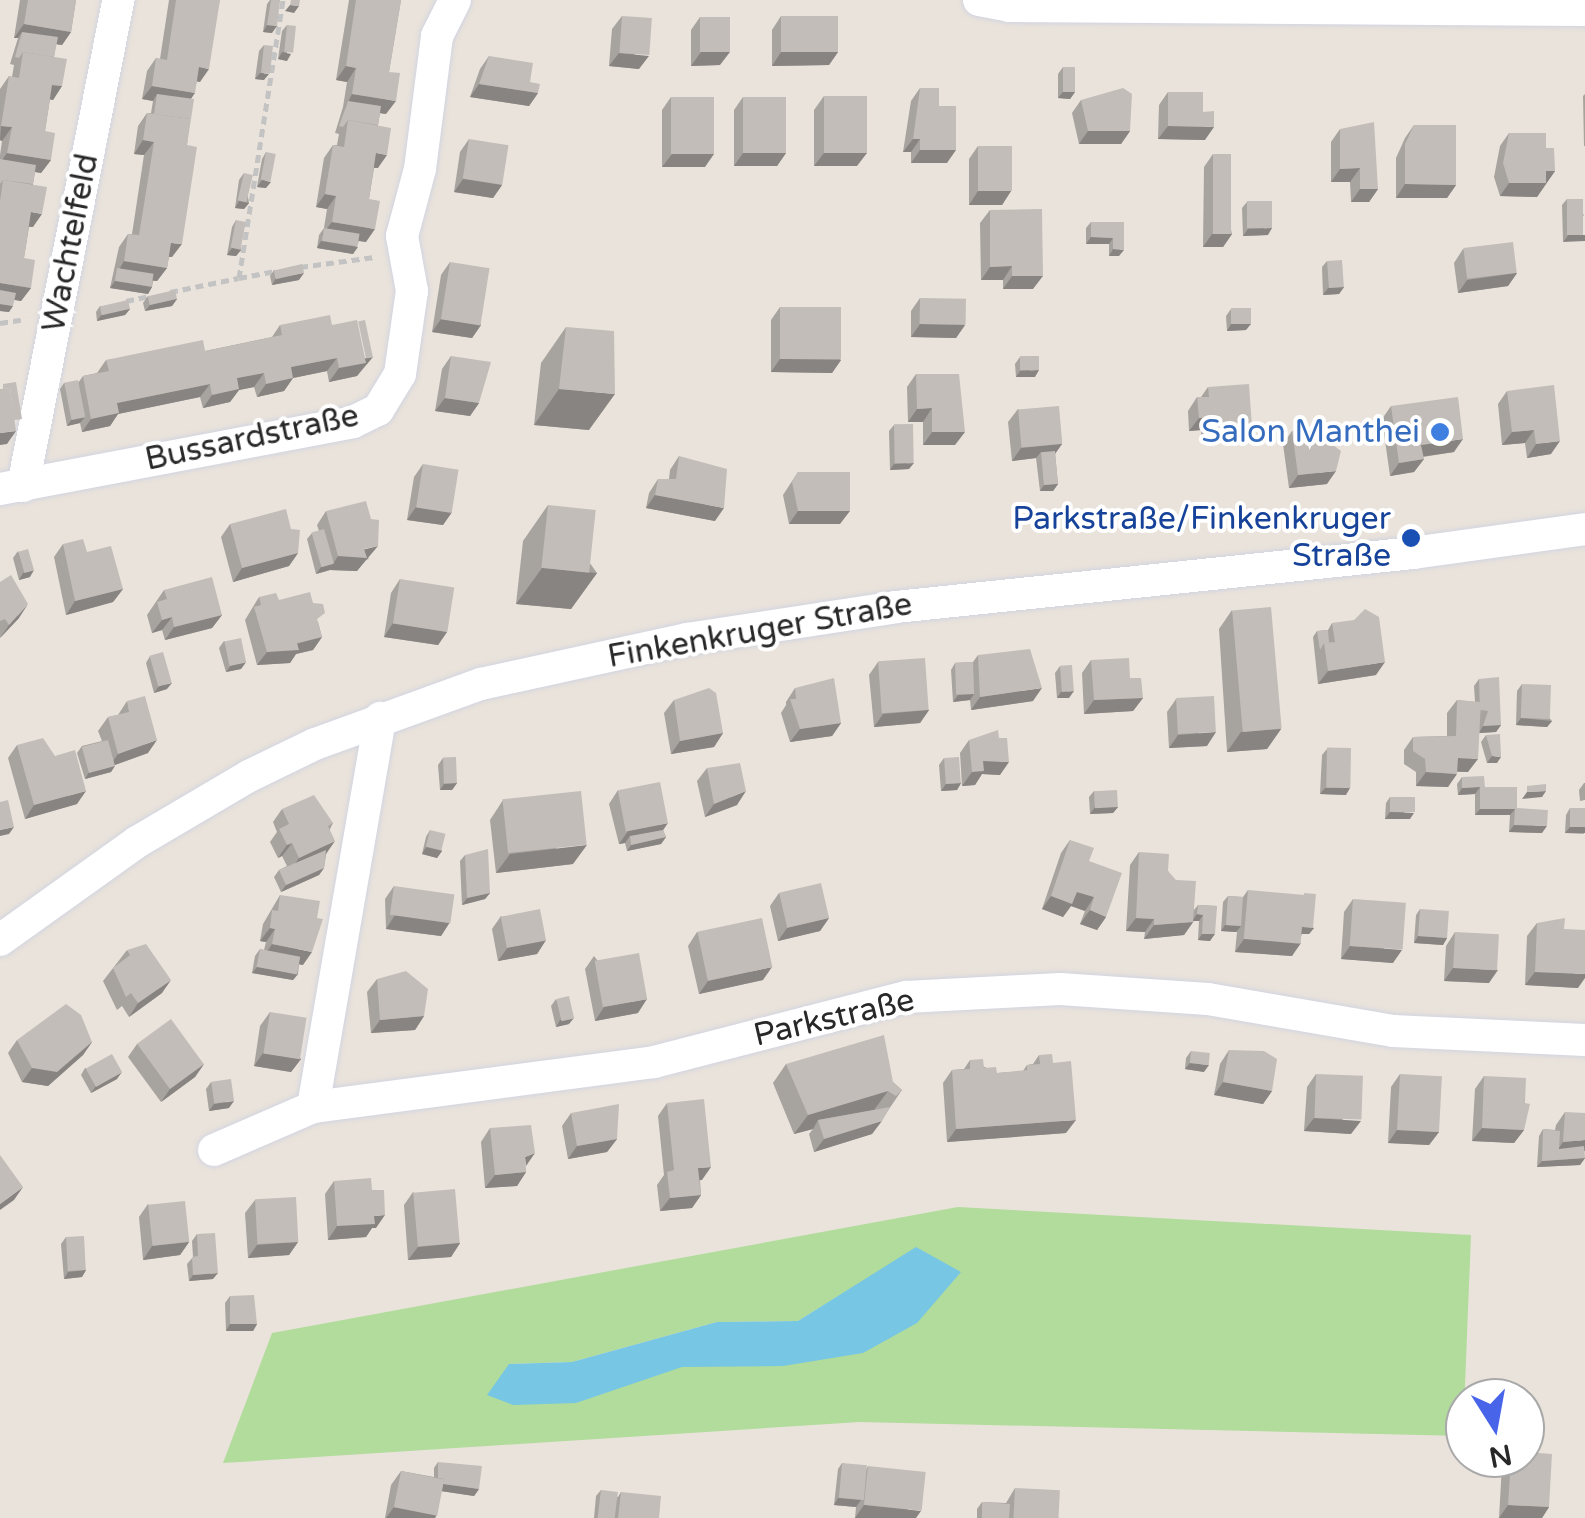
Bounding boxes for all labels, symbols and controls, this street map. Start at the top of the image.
street label: Wachtelfeld [35,151,107,335]
street label: Bussardstraße [142,397,362,479]
place label: Salon Manthei [1201,413,1420,451]
marker: Salon Manthei [1429,421,1451,443]
place label: Parkstraße/Finkenkruger Straße [1012,501,1391,576]
marker: Parkstraße/Finkenkruger Straße [1400,527,1422,549]
street label: Finkenkruger Straße [605,585,915,677]
street label: Parkstraße [750,981,918,1055]
north arrow [1445,1378,1545,1478]
text: N [1486,1437,1515,1474]

